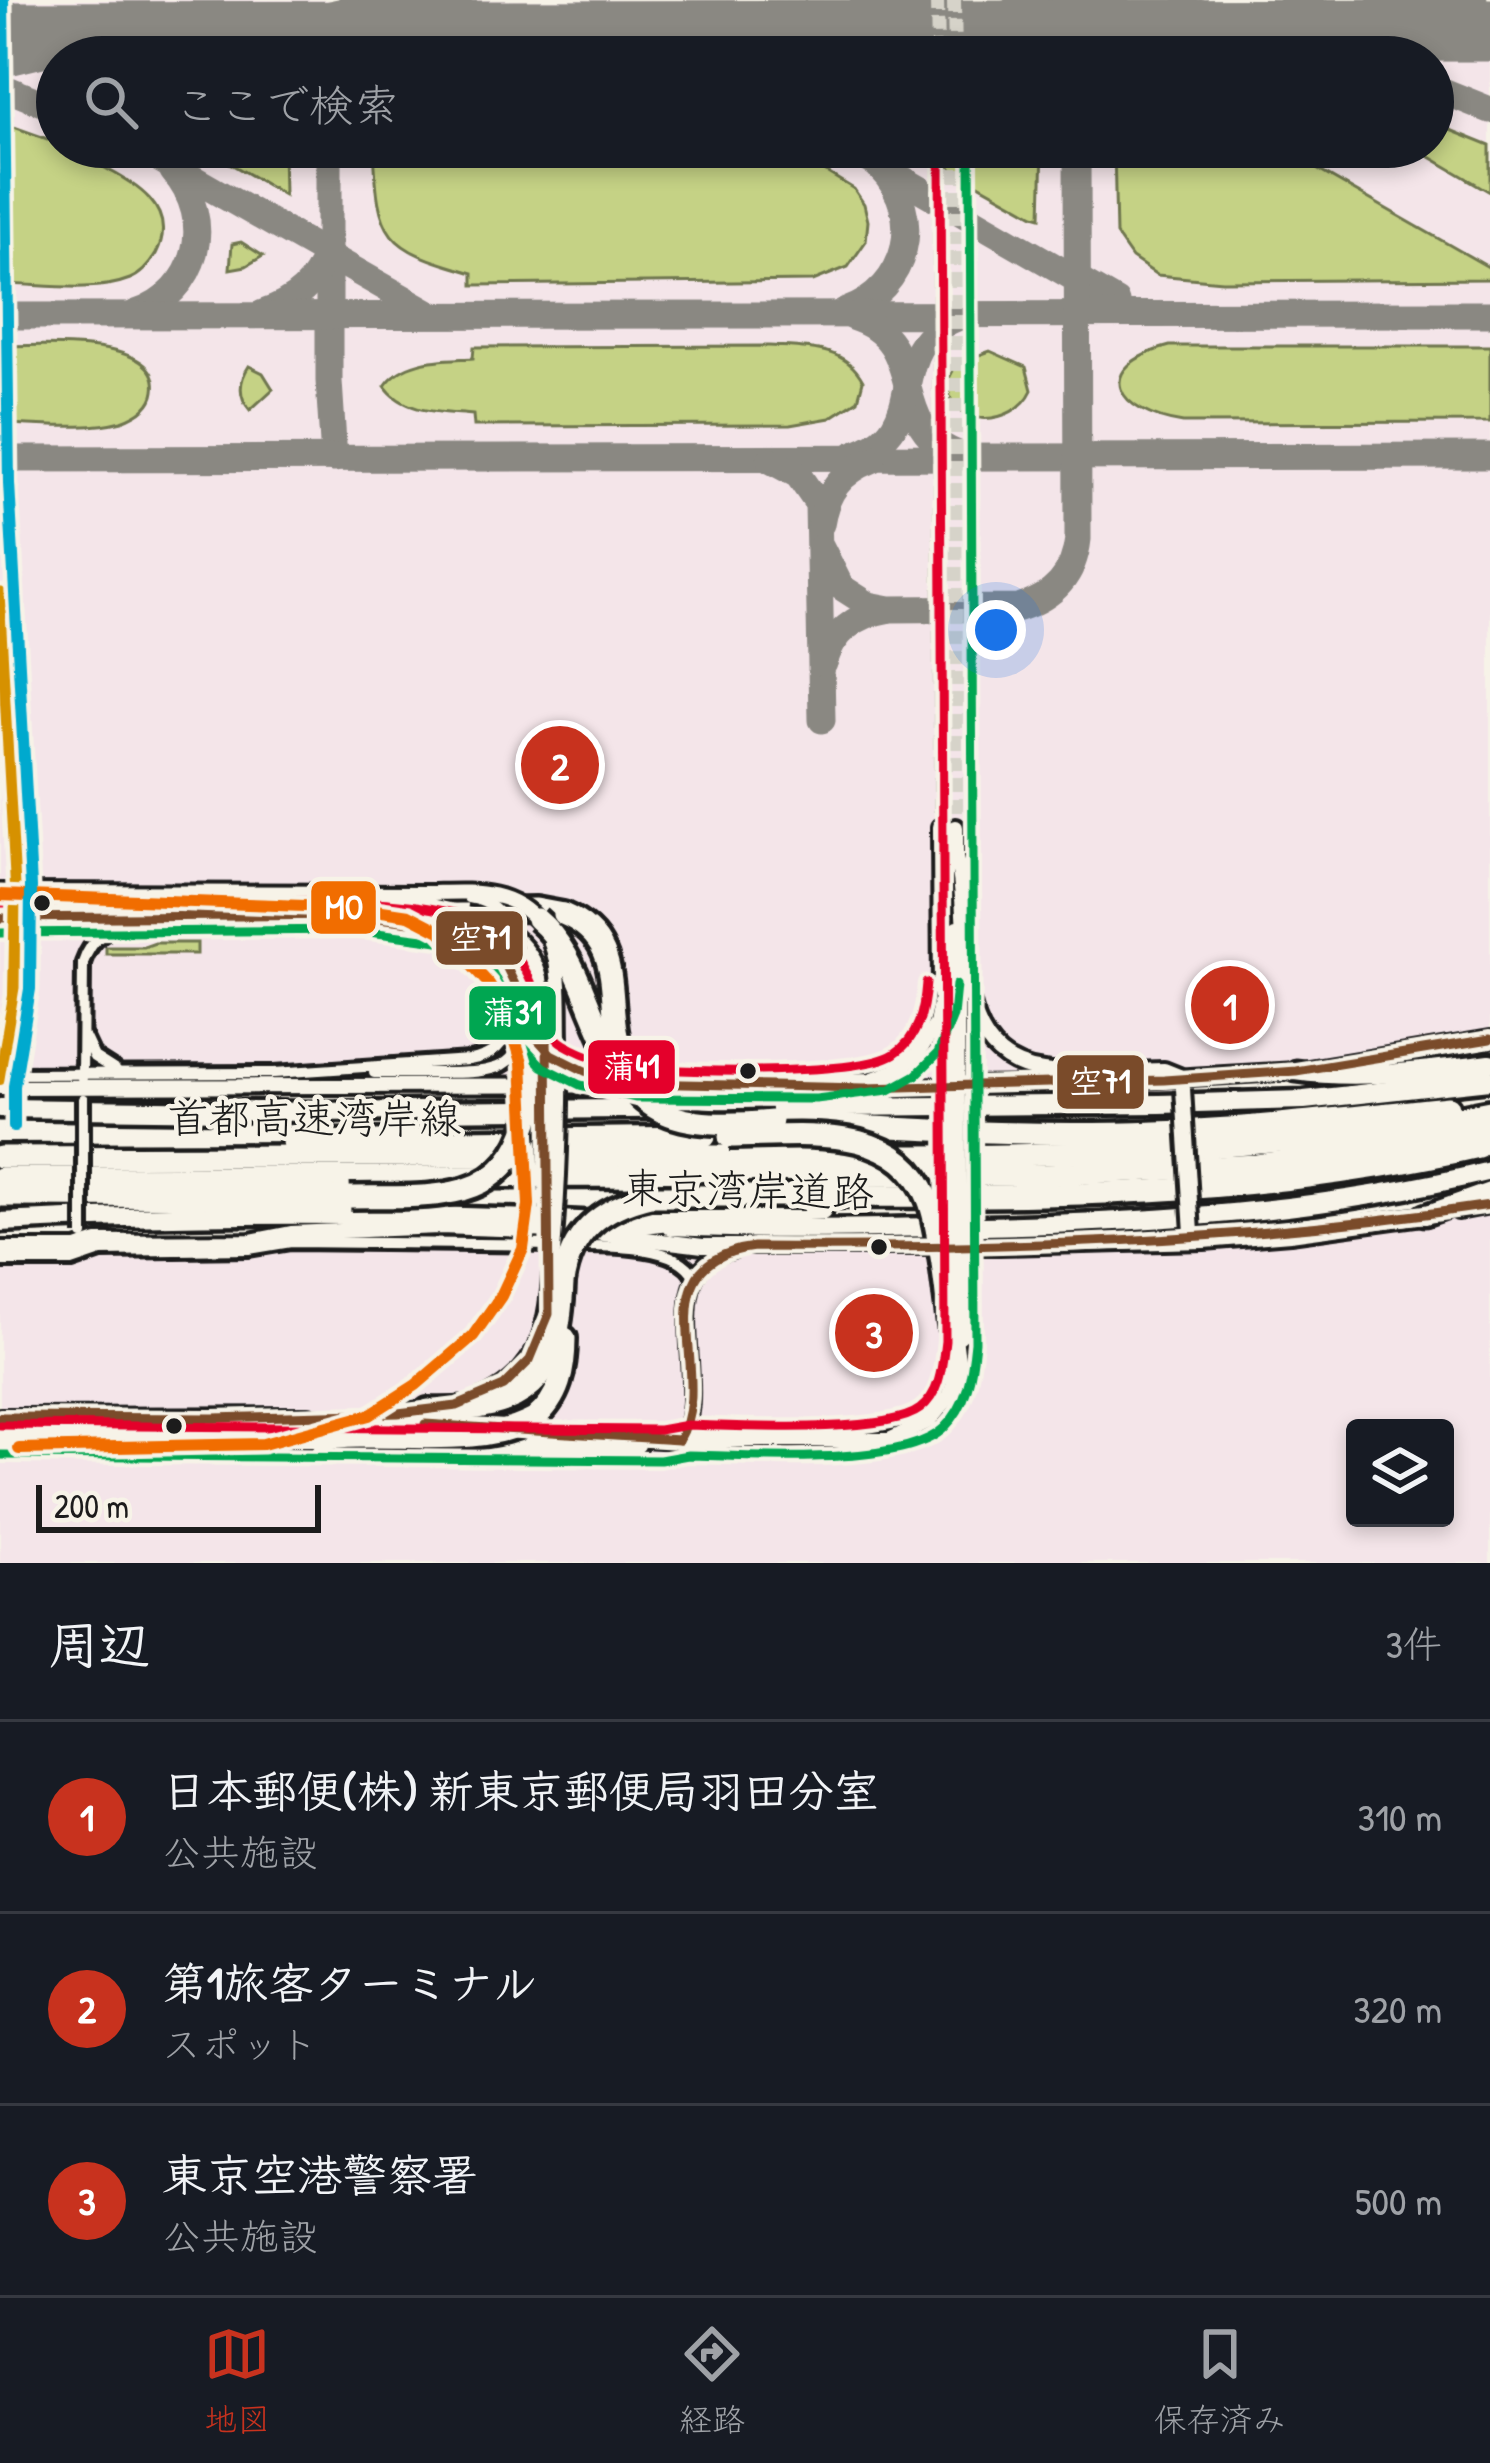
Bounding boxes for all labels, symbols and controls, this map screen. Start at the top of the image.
search box [36,36,1454,168]
icon: search [78,69,144,135]
text: ここで検索 [174,74,399,135]
your location [966,600,1026,660]
pin: 2 [521,720,599,810]
line badge: MO [309,879,378,936]
text: MO [325,885,363,929]
unlabelled marker [31,892,53,914]
line badge: 空71 [434,909,525,967]
text: 空71 [449,915,511,959]
pin: 1 [1191,960,1269,1050]
line badge: 蒲31 [467,984,558,1042]
text: 蒲31 [482,990,542,1034]
line badge: 蒲41 [586,1038,677,1096]
text: 蒲41 [602,1044,660,1088]
line badge: 空71 [1055,1053,1146,1111]
text: 空71 [1069,1059,1131,1103]
unlabelled marker [737,1060,759,1082]
street label: 首都高速湾岸線 [167,1089,461,1146]
street label: 東京湾岸道路 [622,1158,874,1220]
unlabelled marker [868,1236,890,1258]
pin: 3 [835,1288,913,1378]
unlabelled marker [163,1415,185,1437]
map controls [1346,1419,1454,1527]
button: layers [1346,1419,1454,1527]
scale bar [36,1479,321,1532]
text: 200 m [54,1484,129,1528]
text: 周辺 [48,1610,150,1679]
text: 3件 [1386,1617,1442,1670]
text: 日本郵便(株) 新東京郵便局羽田分室 [162,1760,879,1821]
text: 1 [80,1790,94,1843]
text: 310 m [1357,1790,1442,1843]
text: 公共施設 [162,1825,318,1878]
text: 第1旅客ターミナル [162,1952,537,2013]
text: 2 [78,1982,96,2035]
text: 320 m [1353,1982,1442,2035]
text: スポット [162,2017,318,2070]
text: 東京空港警察署 [162,2144,477,2205]
text: 3 [78,2174,96,2227]
text: 500 m [1355,2174,1442,2227]
text: 公共施設 [162,2209,318,2262]
tab: 地図 [204,2321,270,2441]
tab: 経路 [679,2321,745,2441]
tab: 保存済み [1154,2321,1286,2441]

